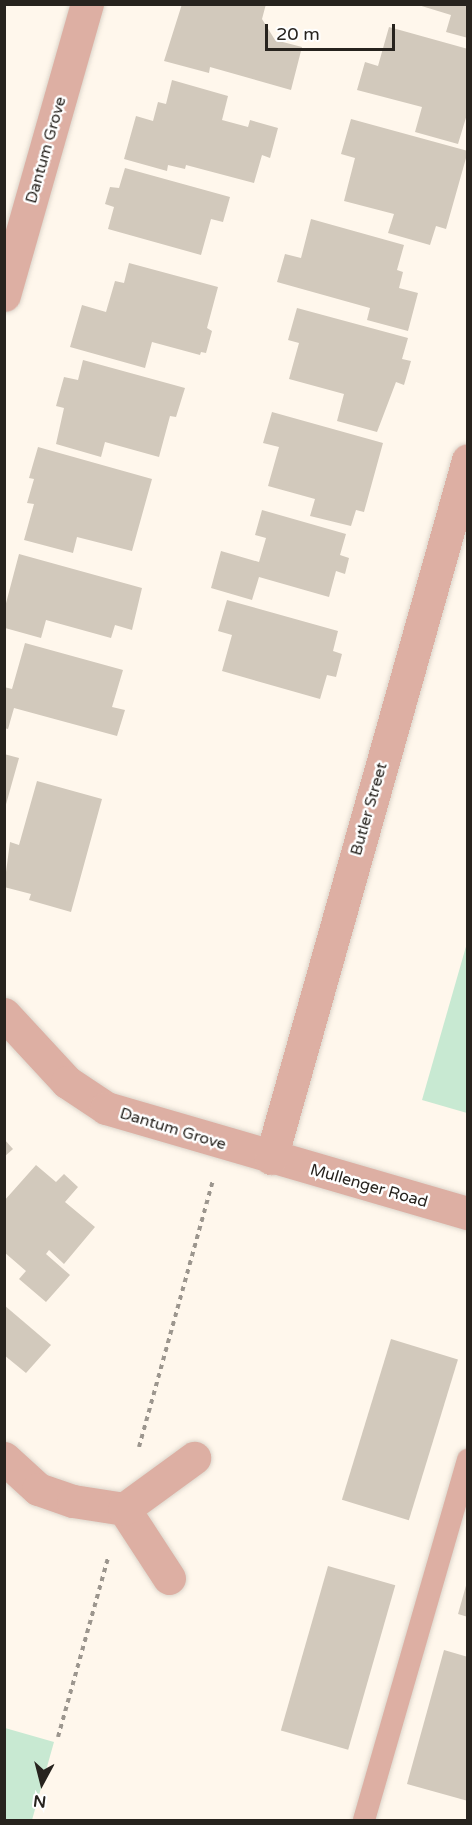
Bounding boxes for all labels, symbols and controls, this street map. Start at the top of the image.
scale bar [268,12,398,50]
text: 20 m [276,23,320,45]
street label: Dantum Grove [22,94,70,206]
street label: Butler Street [347,760,391,858]
street label: Dantum Grove [118,1104,228,1154]
street label: Mullenger Road [308,1160,430,1212]
north arrow [12,1753,72,1813]
text: N [32,1790,47,1812]

